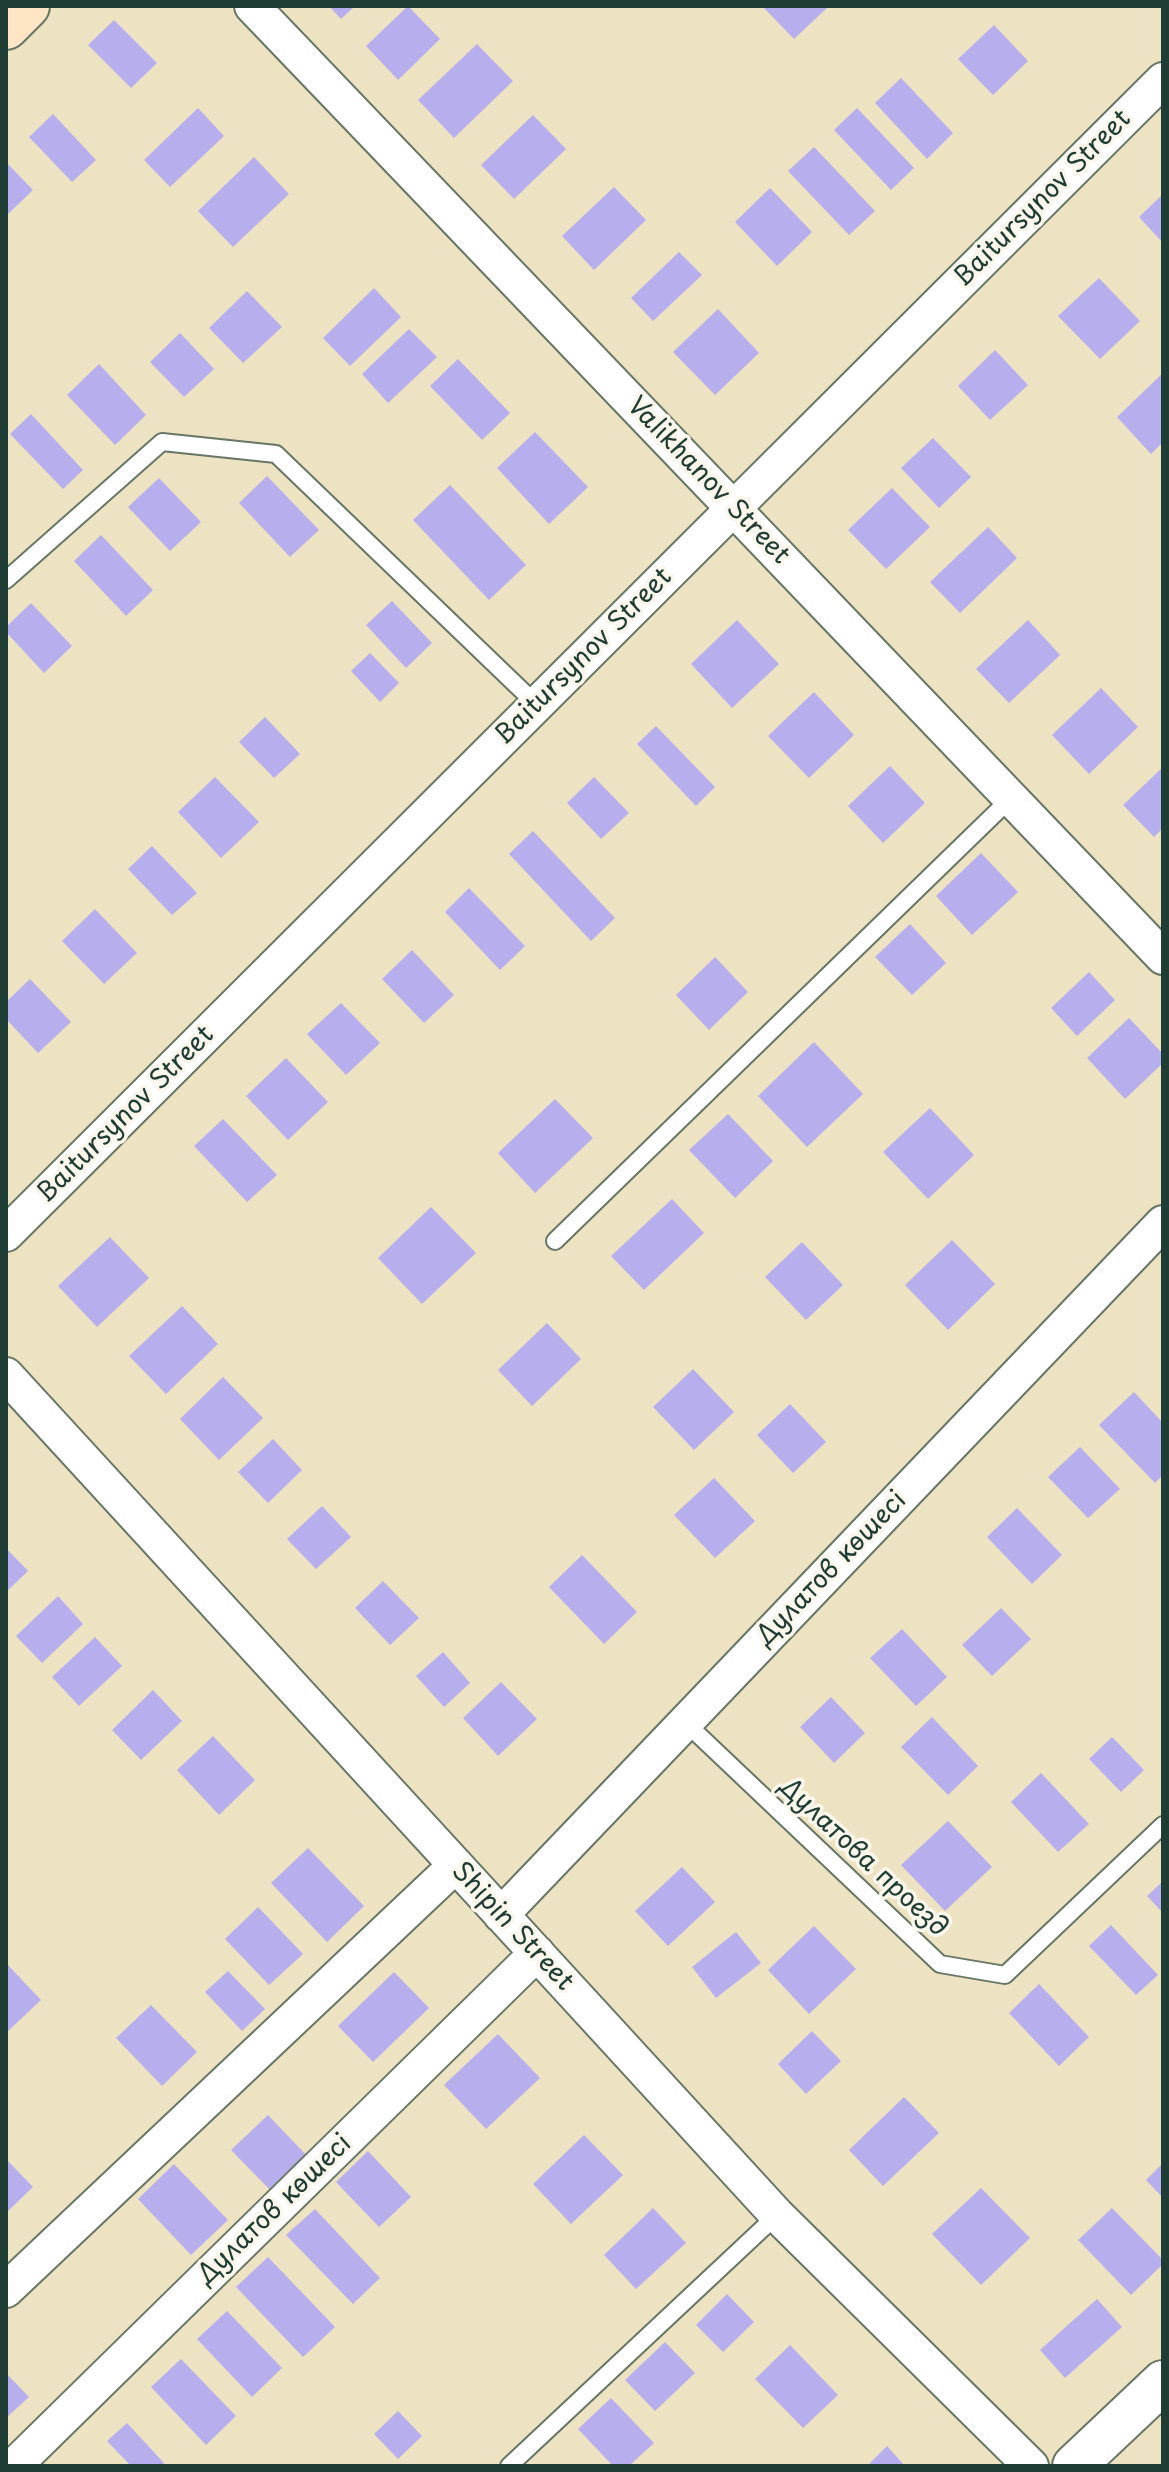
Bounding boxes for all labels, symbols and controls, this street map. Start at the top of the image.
street label: Baitursynov Street [948,104,1138,294]
street label: Valikhanov Street [620,391,796,571]
street label: Baitursynov Street [489,562,679,752]
street label: Baitursynov Street [31,1020,221,1210]
street label: Дулатов көшесі [750,1485,914,1653]
street label: Дулатова проезд [772,1772,954,1944]
street label: Shipin Street [445,1856,579,1998]
street label: Дулатов көшесі [191,2128,359,2292]

